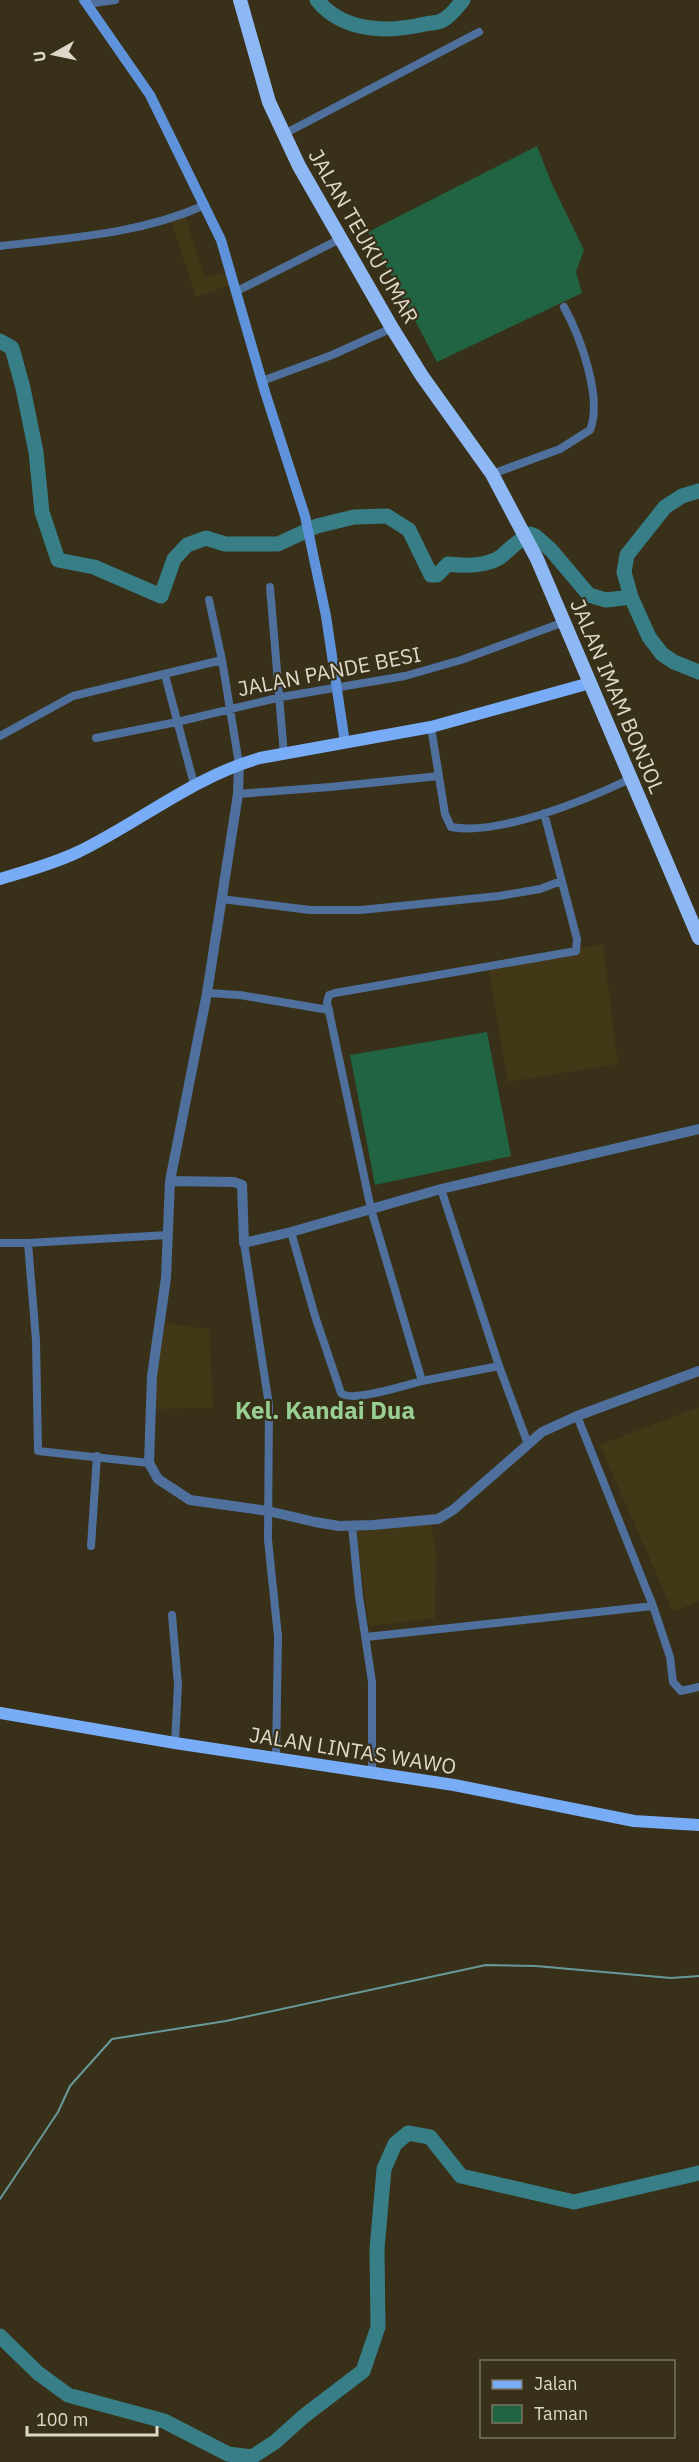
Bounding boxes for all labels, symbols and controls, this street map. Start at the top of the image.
north arrow [24,24,84,84]
text: U [28,49,50,63]
street label: JALAN TEUKU UMAR [303,144,425,328]
street label: JALAN IMAM BONJOL [564,594,672,798]
street label: JALAN PANDE BESI [235,639,423,703]
district label: Kel. Kandai Dua [235,1394,415,1426]
street label: JALAN LINTAS WAWO [248,1720,458,1780]
legend [480,2360,675,2438]
text: Jalan [534,2372,578,2395]
scale bar [27,2399,158,2437]
text: Taman [534,2402,588,2425]
text: 100 m [36,2408,88,2431]

